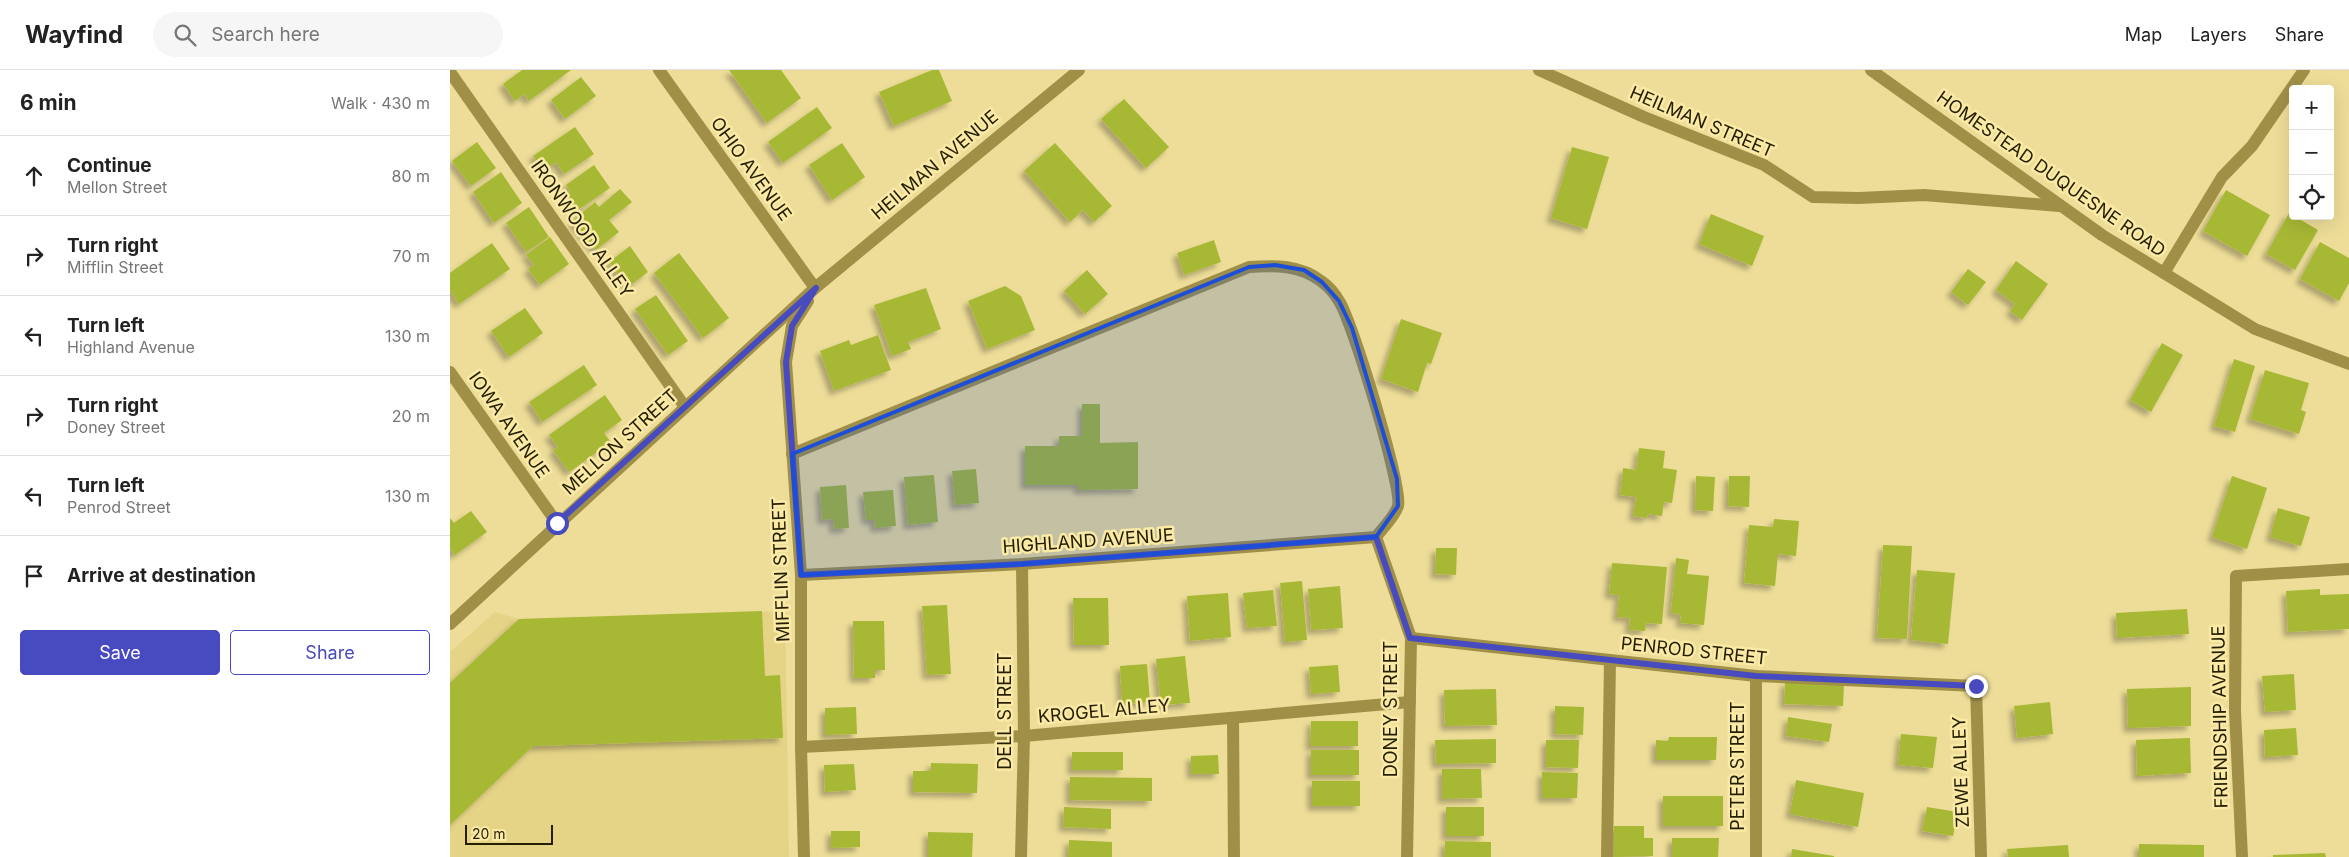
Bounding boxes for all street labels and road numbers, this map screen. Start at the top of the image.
street label: HEILMAN STREET [1627,82,1777,161]
street label: HOMESTEAD DUQUESNE ROAD [1933,86,2170,261]
street label: HEILMAN AVENUE [867,106,1002,224]
street label: OHIO AVENUE [707,113,796,225]
street label: IRONWOOD ALLEY [527,156,638,301]
street label: IOWA AVENUE [465,367,554,482]
street label: MELLON STREET [558,385,681,499]
street label: MIFFLIN STREET [767,498,794,642]
street label: HIGHLAND AVENUE [1002,524,1174,557]
street label: FRIENDSHIP AVENUE [2207,625,2232,809]
street label: PENROD STREET [1620,632,1768,669]
street label: DONEY STREET [1380,641,1401,777]
street label: DELL STREET [994,652,1015,770]
street label: KROGEL ALLEY [1037,694,1171,727]
street label: PETER STREET [1727,701,1748,831]
street label: ZEWE ALLEY [1948,716,1973,828]

